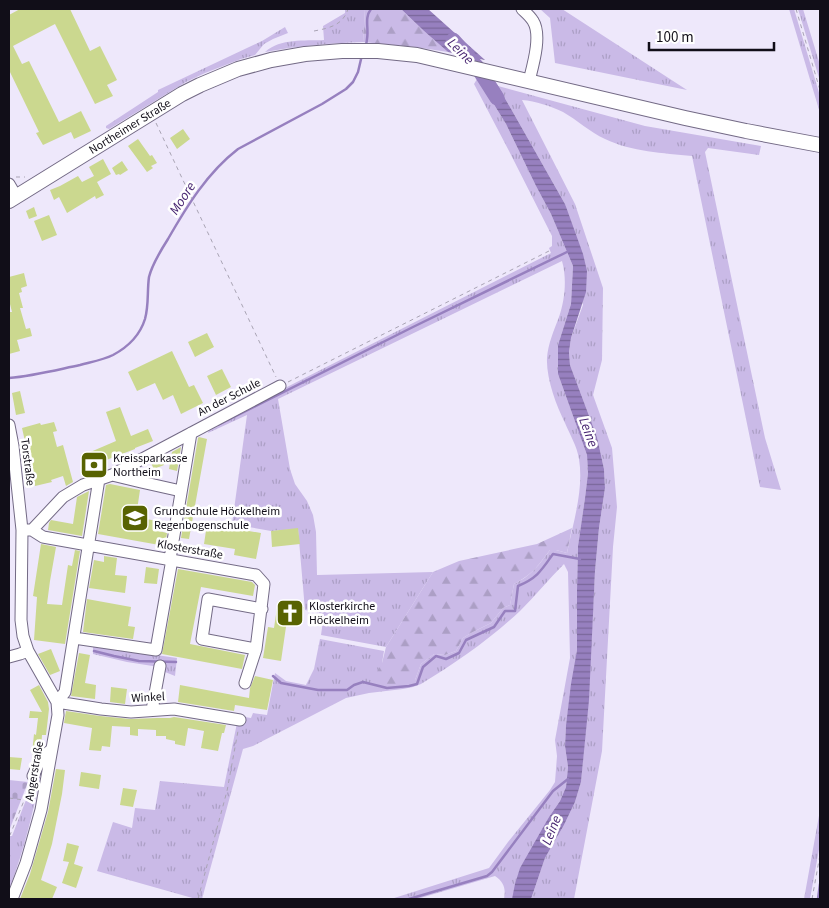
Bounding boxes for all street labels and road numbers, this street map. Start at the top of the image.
street label: Northeimer Straße [86,95,174,159]
street label: An der Schule [195,374,264,421]
street label: Torstraße [16,437,39,487]
street label: Klosterstraße [156,535,224,564]
street label: Winkel [131,688,165,707]
street label: Angerstraße [21,740,48,802]

